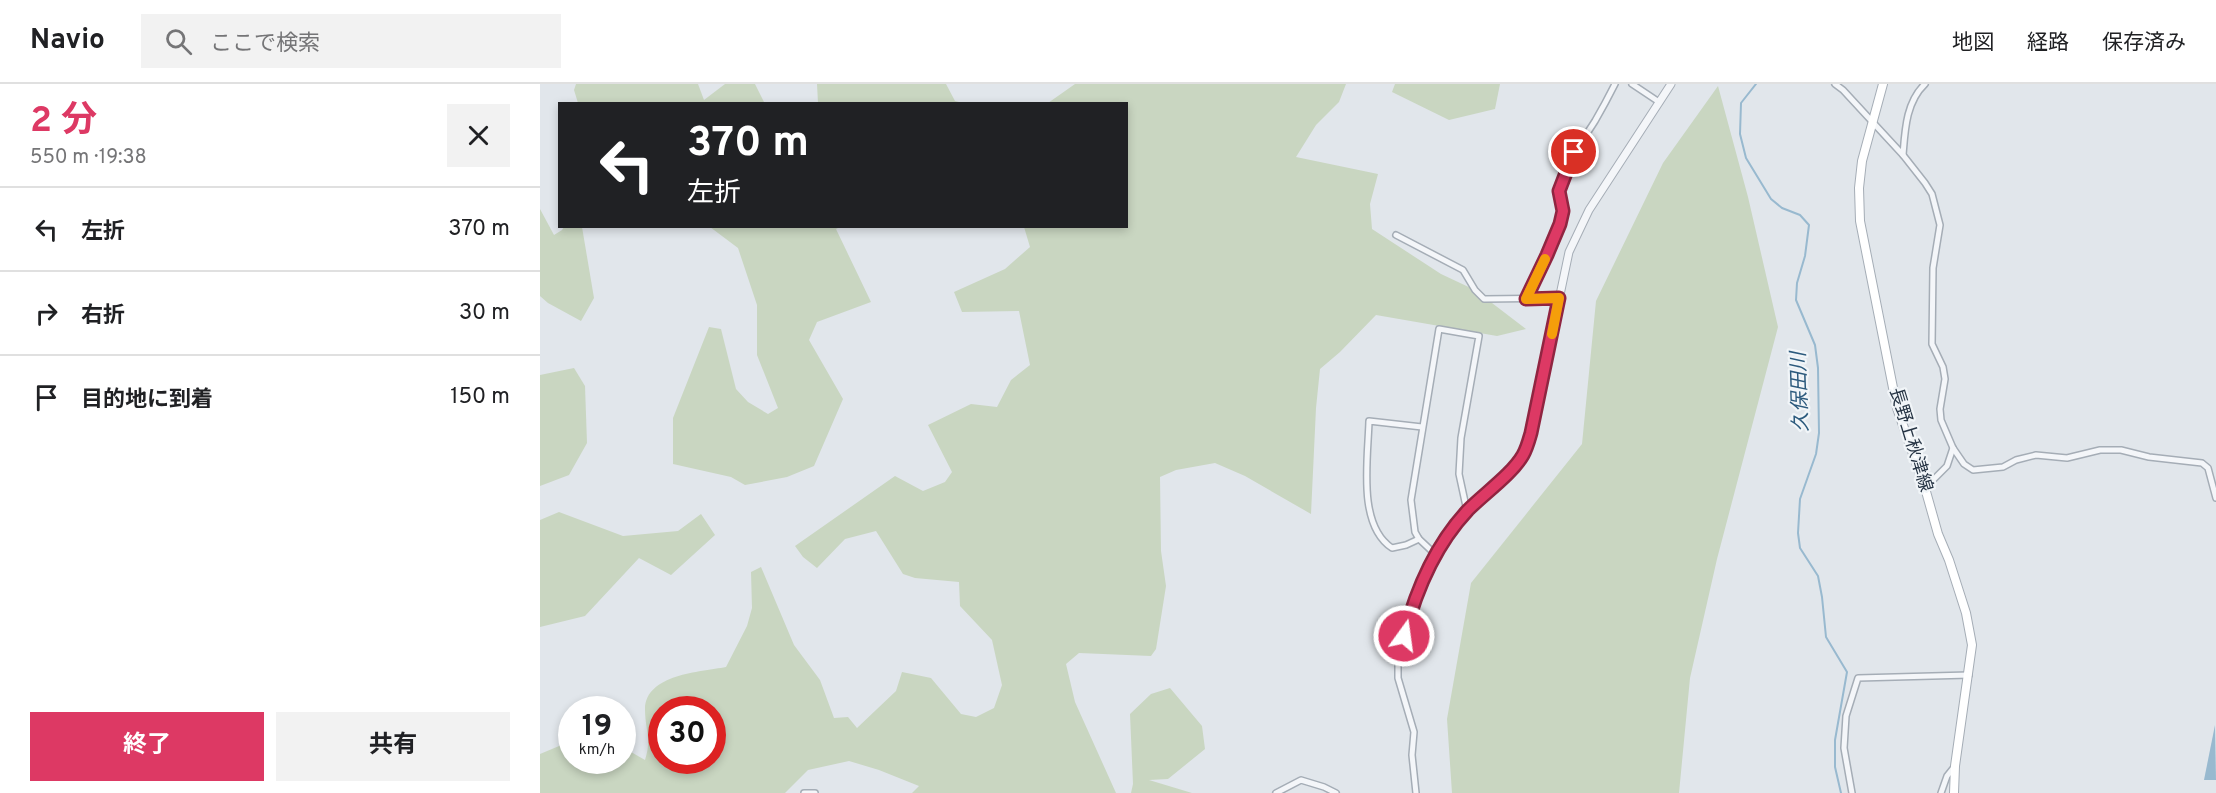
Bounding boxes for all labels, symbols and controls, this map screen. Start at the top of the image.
search box [141,14,561,68]
text: Navio [30,23,105,59]
icon: search [162,25,195,58]
text: 地図 [1952,30,1994,57]
text: 経路 [2027,30,2069,57]
text: 保存済み [2102,30,2186,57]
text: ここで検索 [210,31,320,58]
text: 2 分 [30,99,97,145]
button: close [447,104,510,167]
text: 370 m [687,118,809,171]
icon: left [588,126,666,204]
pin [1548,126,1599,177]
icon: arrive [1557,135,1590,168]
text: 550 m · 19:38 [30,145,147,171]
text: 左折 [687,177,741,211]
icon: left [30,213,63,246]
text: 370 m [448,216,510,243]
text: 左折 [81,219,125,246]
icon: right [30,297,63,330]
text: 30 m [459,300,510,327]
text: 右折 [81,303,125,330]
water label: 久保田川 [1787,350,1815,432]
icon: arrive [30,381,63,414]
text: 150 m [450,384,510,411]
street label: 長野上秋津線 [1883,385,1937,495]
text: 目的地に到着 [81,387,213,414]
position arrow [1372,604,1436,668]
speed limit sign: 30 [648,696,726,774]
text: 19 [582,709,612,746]
button: 終了 [30,712,264,781]
button: 共有 [276,712,510,781]
text: km/h [579,741,615,760]

